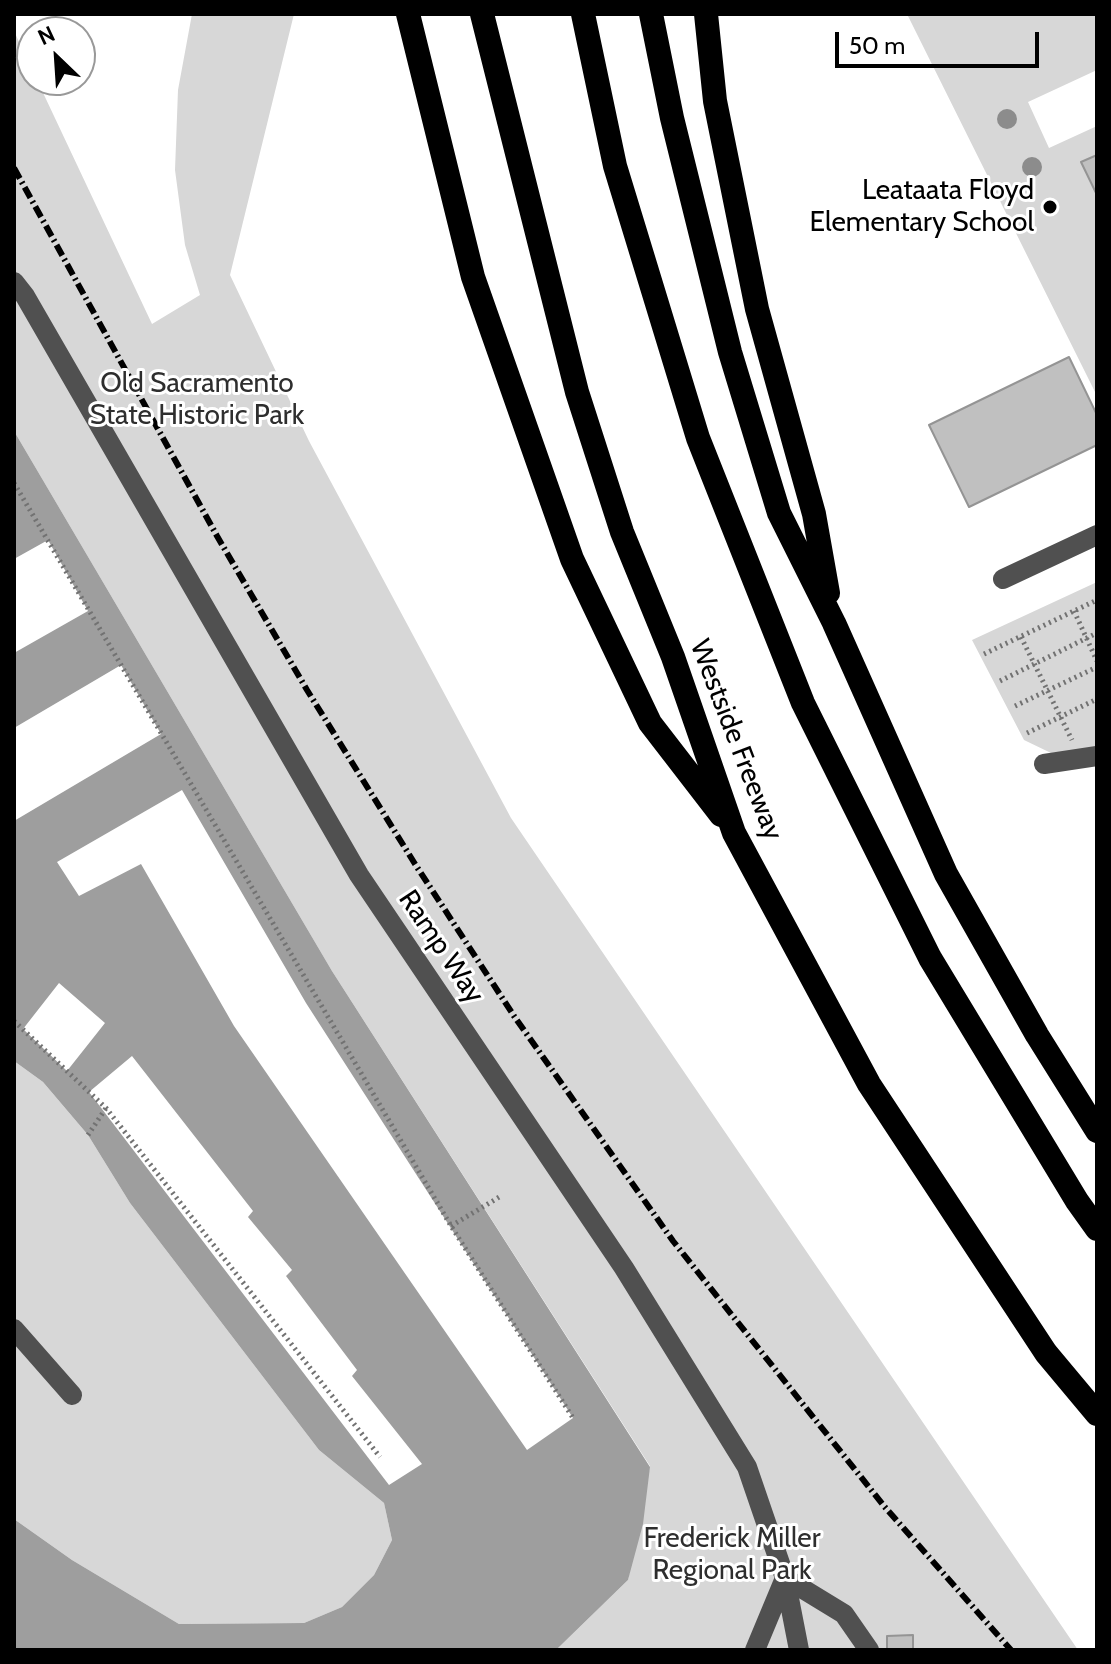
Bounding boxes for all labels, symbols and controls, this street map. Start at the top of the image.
north arrow [16,16,96,96]
scale bar [839,16,1043,66]
text: N [34,20,59,51]
text: 50 m [849,31,905,60]
place label: Leataata Floyd Elementary School [810,174,1034,240]
marker: Leataata Floyd Elementary School [1041,198,1059,216]
park label: Old Sacramento State Historic Park [90,367,304,433]
street label: Westside Freeway [682,635,790,845]
street label: Ramp Way [391,884,491,1010]
park label: Frederick Miller Regional Park [643,1522,821,1588]

